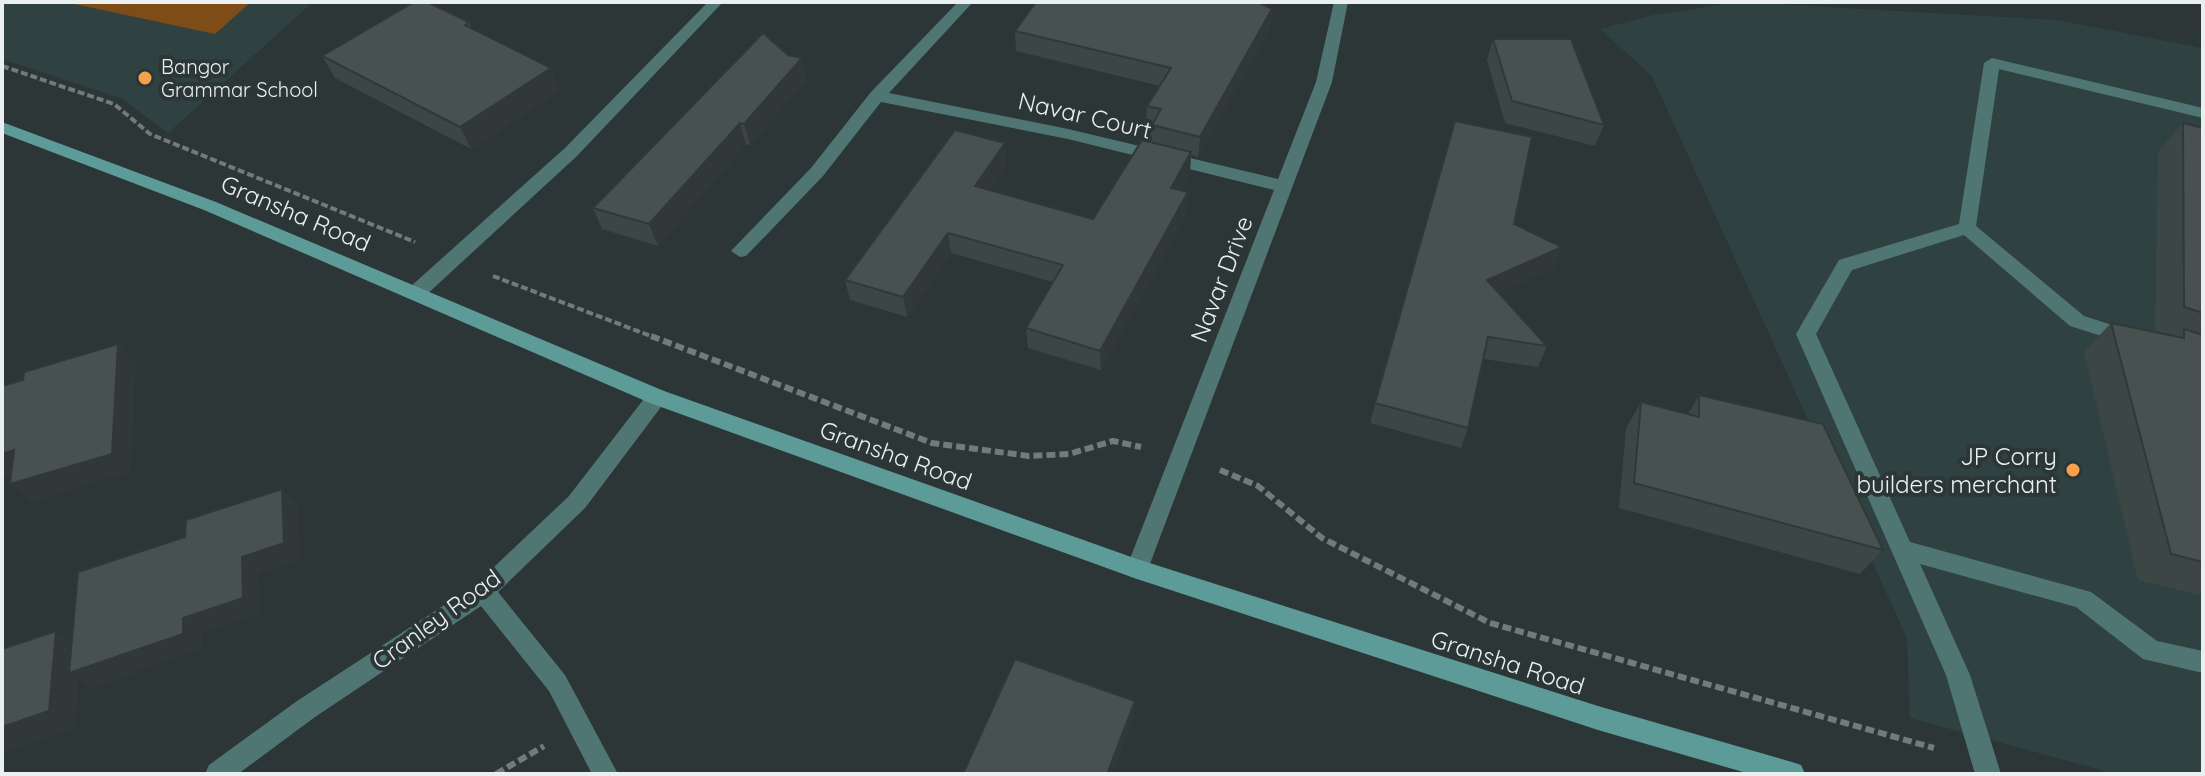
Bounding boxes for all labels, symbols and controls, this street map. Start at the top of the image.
place label: Bangor Grammar School [161,54,318,102]
marker: Bangor Grammar School [136,69,154,87]
street label: Navar Court [1015,85,1155,145]
street label: Gransha Road [217,168,375,258]
street label: Navar Drive [1183,212,1259,346]
street label: Gransha Road [816,414,976,496]
place label: JP Corry builders merchant [1856,441,2057,499]
marker: JP Corry builders merchant [2064,461,2082,479]
street label: Cranley Road [366,562,506,676]
street label: Gransha Road [1427,623,1589,701]

